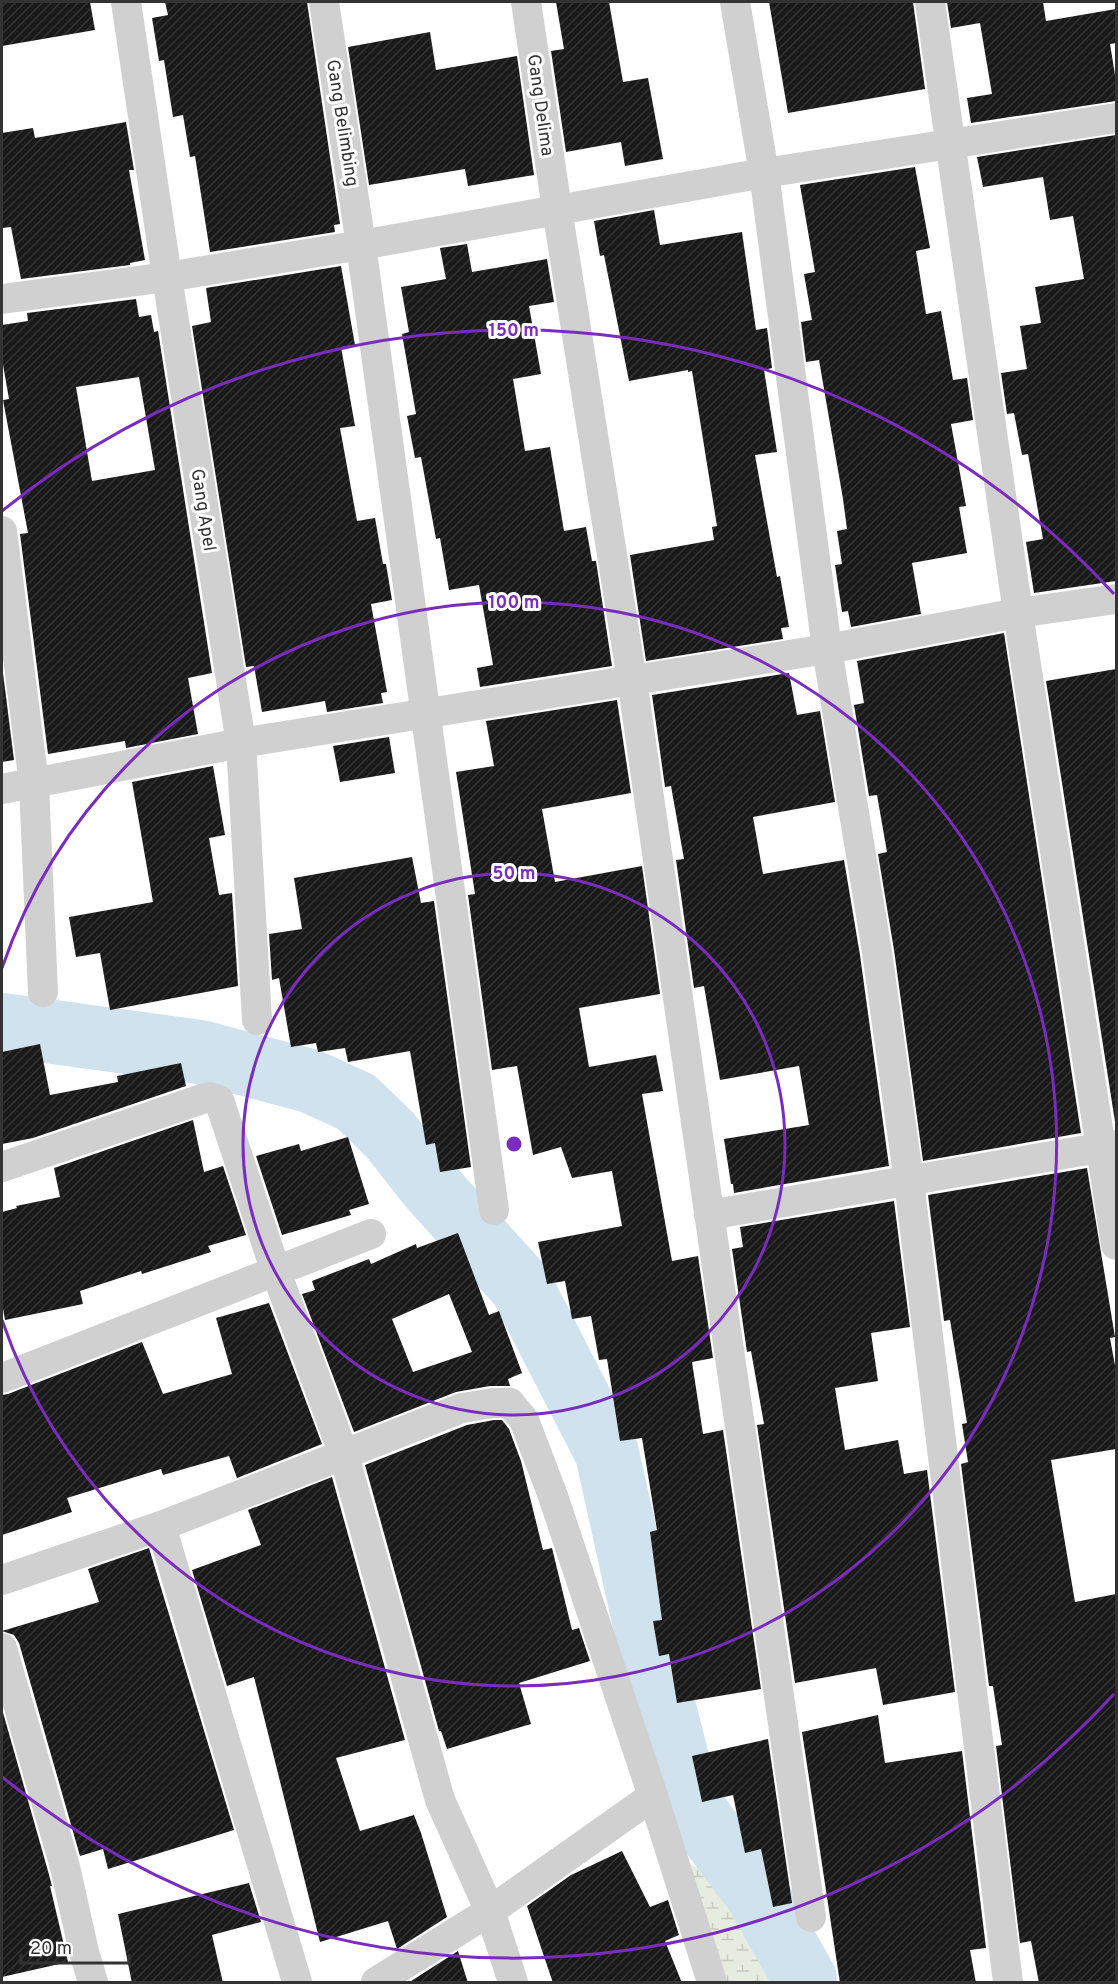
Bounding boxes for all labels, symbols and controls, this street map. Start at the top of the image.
street label: Gang Delima [521,53,558,158]
street label: Gang Belimbing [320,58,363,188]
text: 150 m [489,320,539,343]
street label: Gang Apel [185,467,220,553]
text: 100 m [488,592,540,615]
text: 50 m [492,863,536,886]
centre of rings [504,1134,524,1154]
scale bar [21,1927,129,1965]
text: 20 m [30,1938,72,1961]

